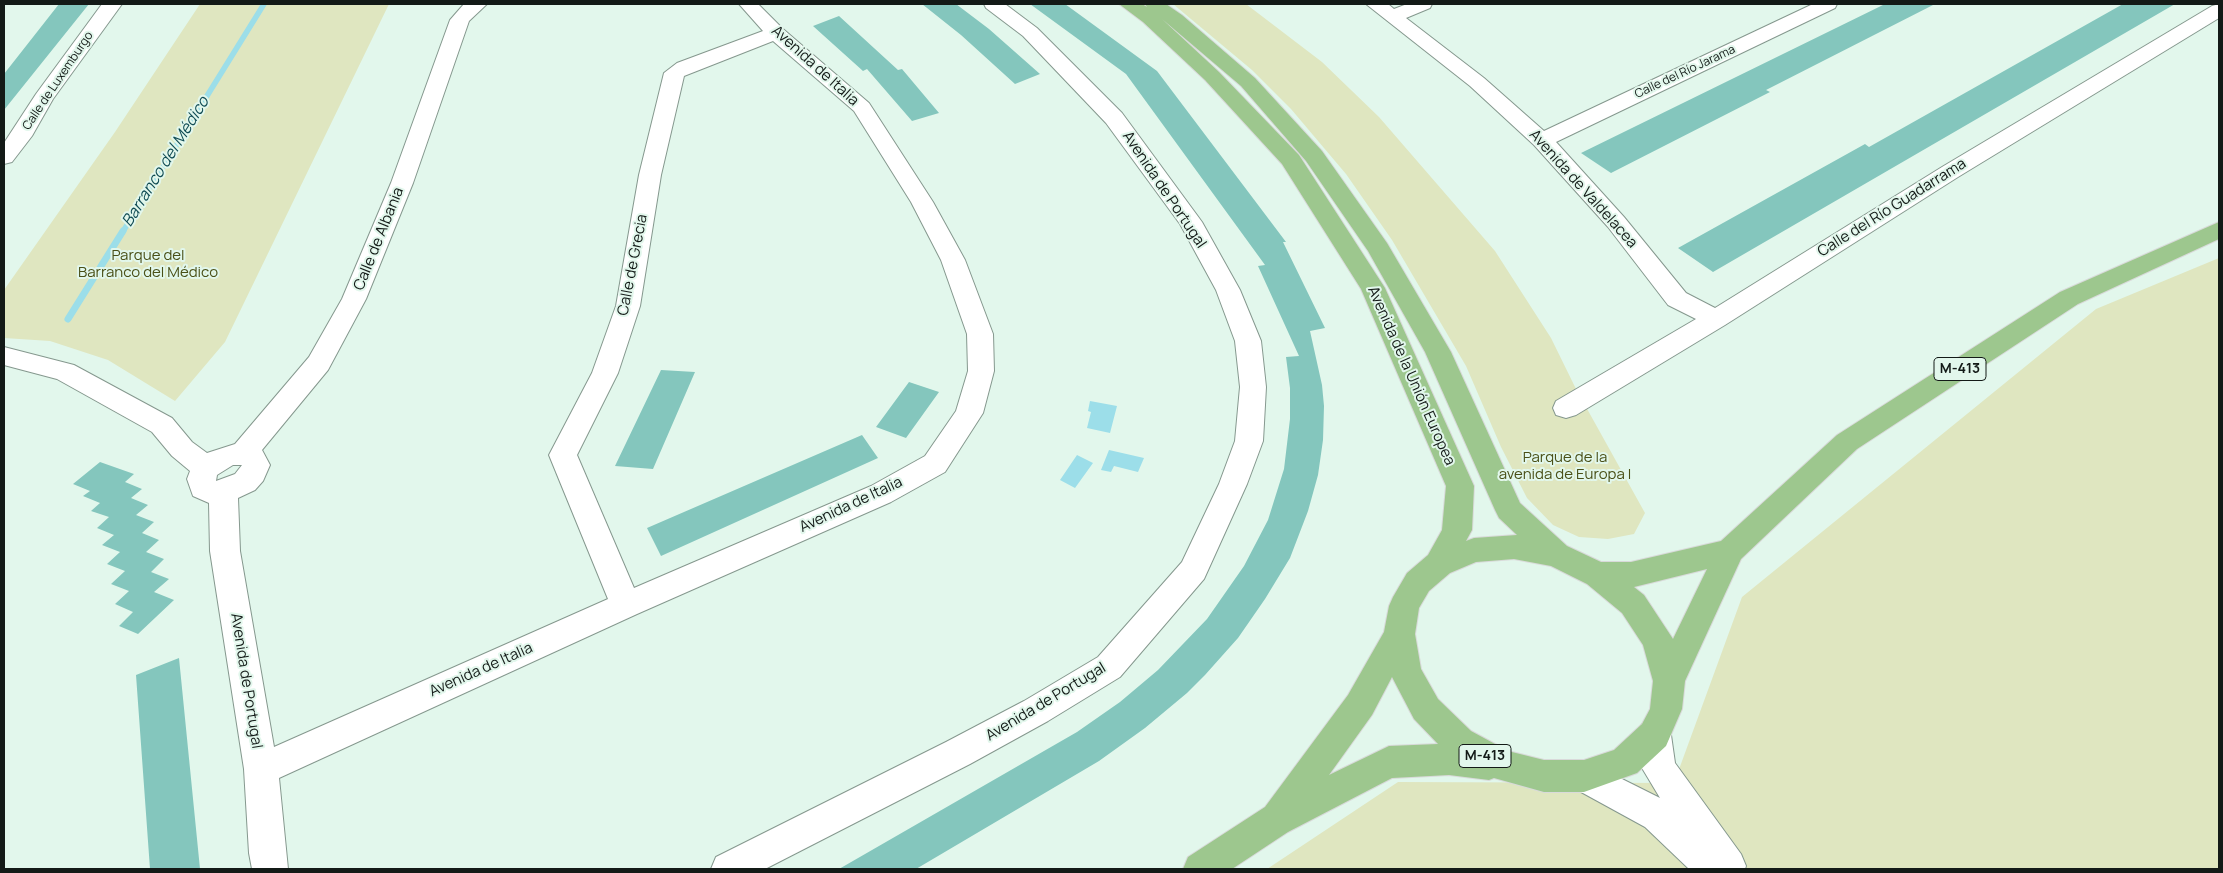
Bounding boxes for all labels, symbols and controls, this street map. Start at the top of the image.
street label: Avenida de Italia [768,22,862,110]
street label: Calle de Luxemburgo [20,29,96,133]
street label: Calle del Río Jarama [1632,42,1738,102]
water label: Barranco del Médico [118,94,214,230]
street label: Avenida de Valdelacea [1525,126,1641,252]
street label: Avenida de Portugal [1118,128,1210,252]
street label: Calle del Río Guadarrama [1814,155,1970,261]
street label: Calle de Albania [350,185,408,293]
street label: Calle de Grecia [614,213,652,317]
park label: Parque del Barranco del Médico [78,247,218,282]
street label: Avenida de la Unión Europea [1363,284,1459,468]
road number: M-413 [1934,358,1986,380]
park label: Parque de la avenida de Europa I [1499,449,1631,484]
street label: Avenida de Italia [797,473,905,537]
street label: Avenida de Portugal [226,612,266,750]
street label: Avenida de Italia [427,639,535,701]
street label: Avenida de Portugal [983,659,1109,745]
road number: M-413 [1459,744,1511,768]

